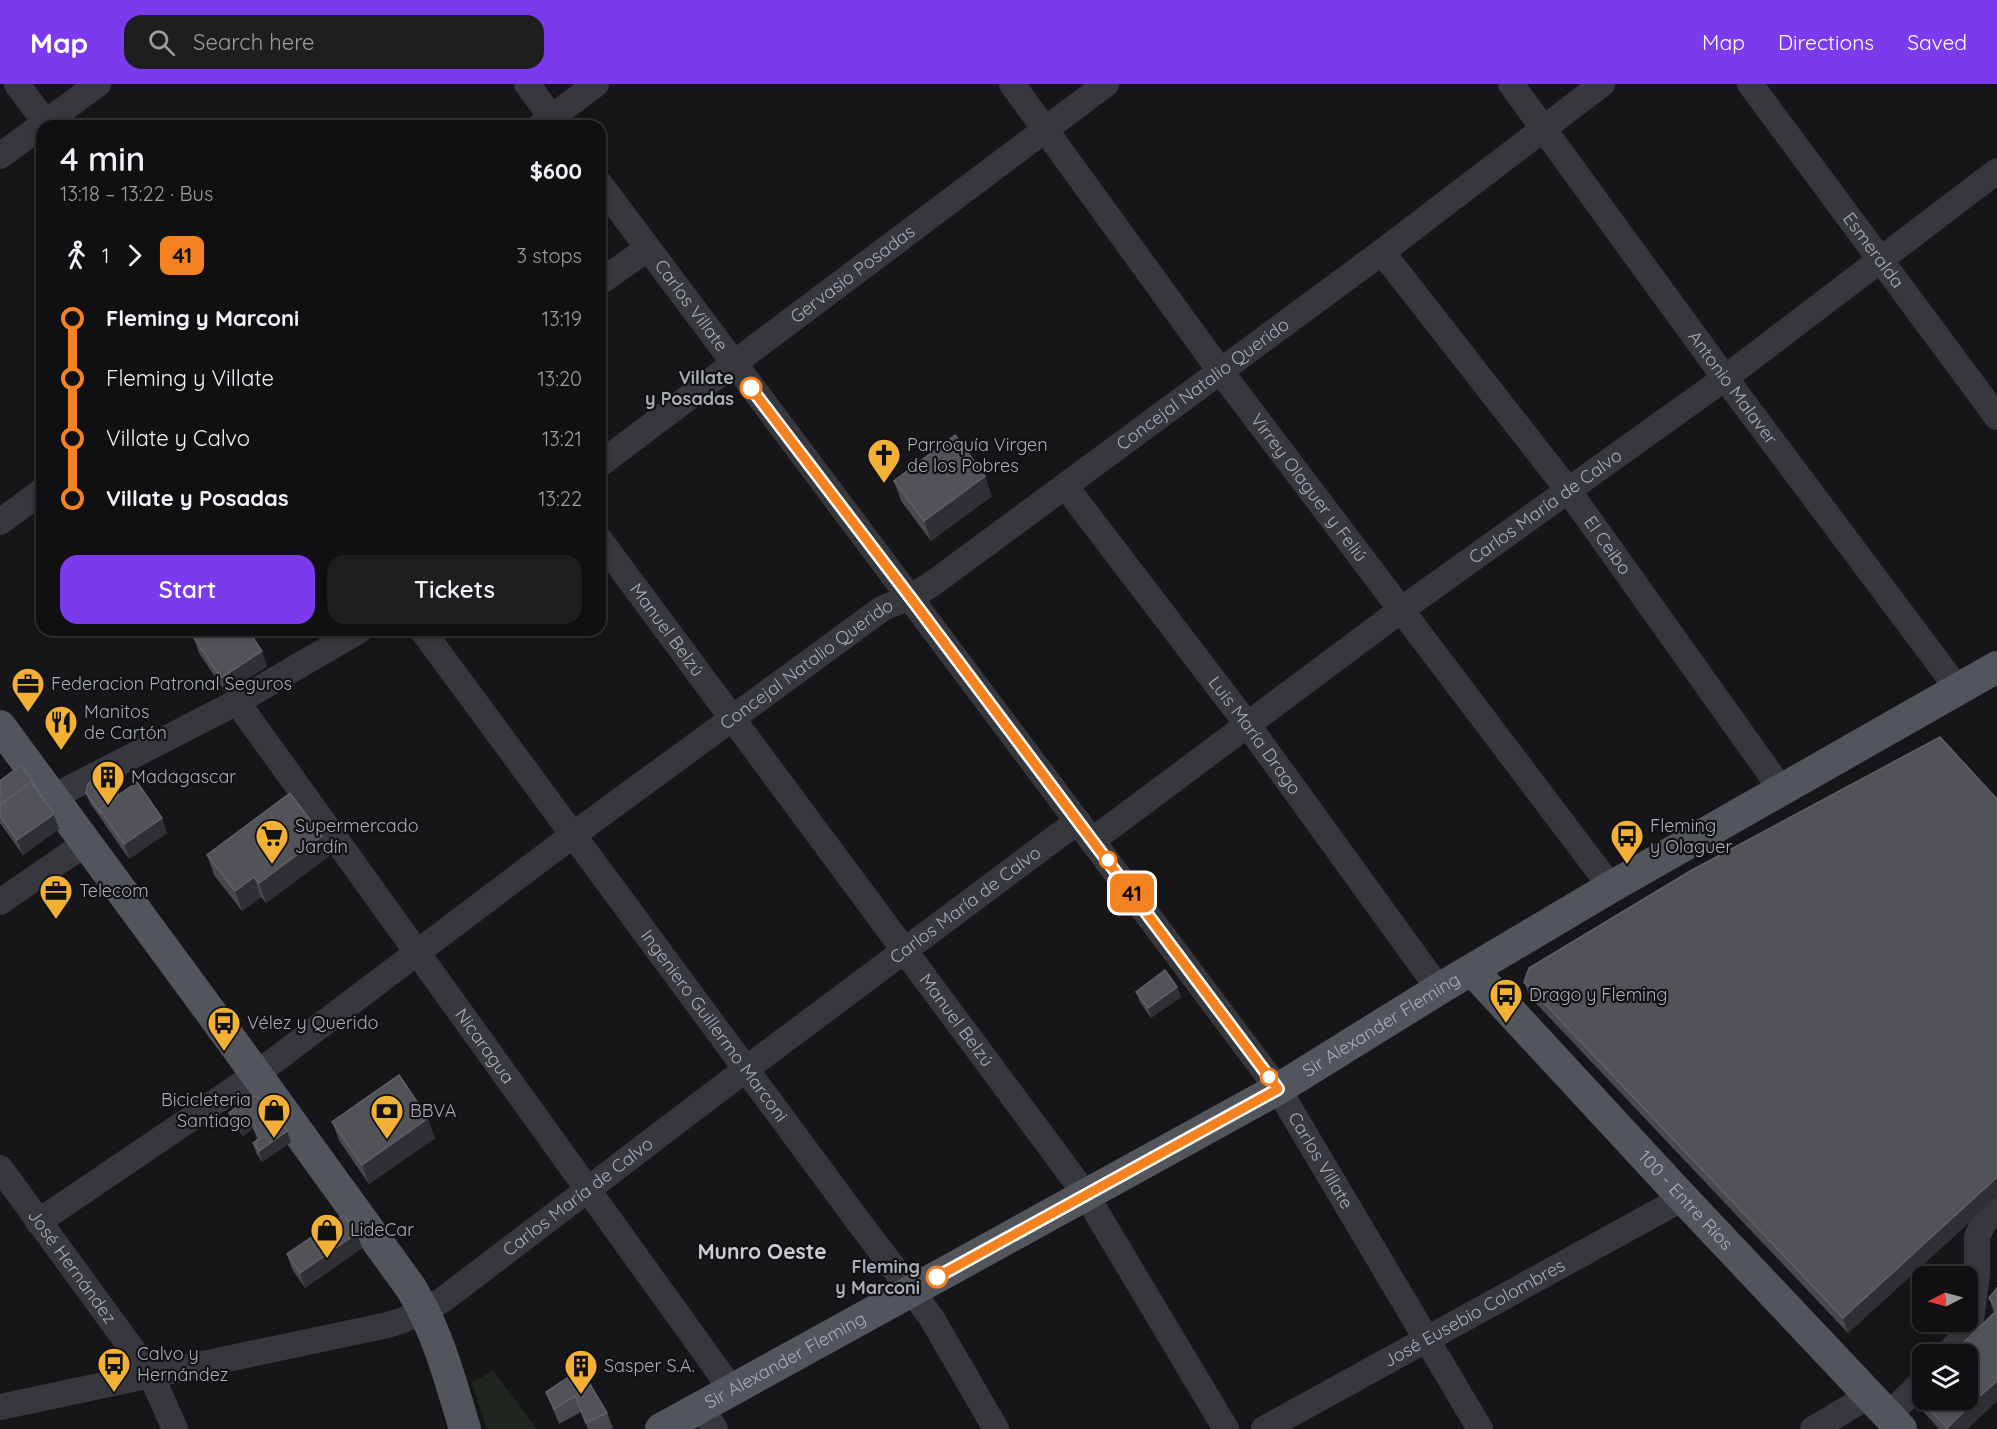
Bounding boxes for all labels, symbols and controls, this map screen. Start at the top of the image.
search box [124,15,544,69]
text: Map [30,25,88,60]
icon: search [145,26,178,59]
text: Search here [193,28,315,56]
text: Map [1702,29,1745,55]
text: Directions [1778,29,1874,55]
text: Saved [1907,29,1967,55]
text: 4 min [60,138,145,179]
text: $600 [530,157,582,185]
text: 13:18 – 13:22 · Bus [60,181,213,206]
street label: Esmeralda [1838,207,1909,292]
street label: Gervasio Posadas [785,220,919,328]
icon: walk [60,239,93,272]
icon: forward [118,239,151,272]
text: 41 [172,242,192,268]
text: 1 [102,243,109,268]
text: 3 stops [516,243,582,268]
street label: Carlos Villate [650,255,733,356]
text: Fleming y Marconi [106,304,299,332]
text: 13:19 [542,306,582,331]
street label: Concejal Natalio Querido [1111,312,1293,455]
street label: Antonio Malaver [1683,326,1783,449]
text: Fleming y Villate [106,364,274,392]
text: 13:20 [537,366,582,391]
place label: Villate y Posadas [645,366,734,410]
marker: Villate y Posadas [740,377,762,399]
street label: Virrey Olaguer y Feliú [1245,409,1373,566]
text: Villate y Calvo [106,424,250,452]
text: 13:21 [542,426,582,451]
place label: Parroquía Virgen de los Pobres [907,433,1048,477]
church icon: Parroquía Virgen de los Pobres [866,437,902,484]
street label: Carlos María de Calvo [1464,444,1626,569]
text: Villate y Posadas [106,484,289,512]
text: 13:22 [538,486,582,511]
street label: El Ceibo [1579,511,1637,579]
button: Start [60,555,315,624]
button: Tickets [327,555,582,624]
street label: Manuel Belzú [625,578,709,681]
street label: Concejal Natalio Querido [715,593,896,735]
office icon: Federacion Patronal Seguros [10,666,46,713]
street label: Luis María Drago [1204,671,1306,799]
place label: Federacion Patronal Seguros [51,672,292,695]
place label: Manitos de Cartón [84,700,167,744]
restaurant icon: Manitos de Cartón [43,704,79,751]
building icon: Madagascar [90,759,126,806]
place label: Madagascar [131,765,236,788]
place label: Supermercado Jardín [295,814,419,858]
place label: Fleming y Olaguer [1650,814,1732,858]
supermarket icon: Supermercado Jardín [254,818,290,865]
bus stop icon: Fleming y Olaguer [1609,818,1645,865]
street label: Carlos María de Calvo [885,841,1045,969]
unlabelled marker [1099,851,1117,869]
office icon: Telecom [38,873,74,920]
line badge: 41 [1105,874,1159,912]
place label: Telecom [79,879,149,902]
text: 41 [1122,880,1142,906]
street label: Ingeniero Guillermo Marconi [636,925,793,1126]
street label: Sir Alexander Fleming [1298,967,1464,1082]
street label: Manuel Belzú [915,969,999,1071]
bus stop icon: Drago y Fleming [1488,977,1524,1024]
place label: Drago y Fleming [1529,983,1668,1006]
street label: Nicaragua [450,1004,520,1088]
bus stop icon: Vélez y Querido [206,1005,242,1052]
place label: Vélez y Querido [247,1011,378,1034]
unlabelled marker [1260,1068,1278,1086]
place label: Bicicleteria Santiago [161,1088,251,1132]
shop icon: Bicicleteria Santiago [256,1092,292,1139]
bank icon: BBVA [369,1093,405,1140]
place label: BBVA [410,1099,457,1122]
street label: Carlos Villate [1283,1108,1359,1213]
street label: Carlos María de Calvo [498,1132,657,1261]
street label: 100 - Entre Ríos [1634,1145,1738,1255]
street label: José Hernández [23,1204,122,1328]
shop icon: LideCar [309,1212,345,1259]
place label: LideCar [350,1218,414,1241]
district label: Munro Oeste [697,1238,827,1264]
street label: José Eusebio Colombres [1379,1253,1569,1372]
place label: Fleming y Marconi [835,1255,920,1299]
marker: Fleming y Marconi [926,1266,948,1288]
north arrow [1912,1266,1978,1332]
map controls [1912,1266,1978,1410]
street label: Sir Alexander Fleming [700,1306,870,1414]
place label: Calvo y Hernández [137,1342,228,1386]
button: layers [1912,1344,1978,1410]
bus stop icon: Calvo y Hernández [96,1346,132,1393]
building icon: Sasper S.A. [563,1348,599,1395]
place label: Sasper S.A. [604,1354,695,1377]

